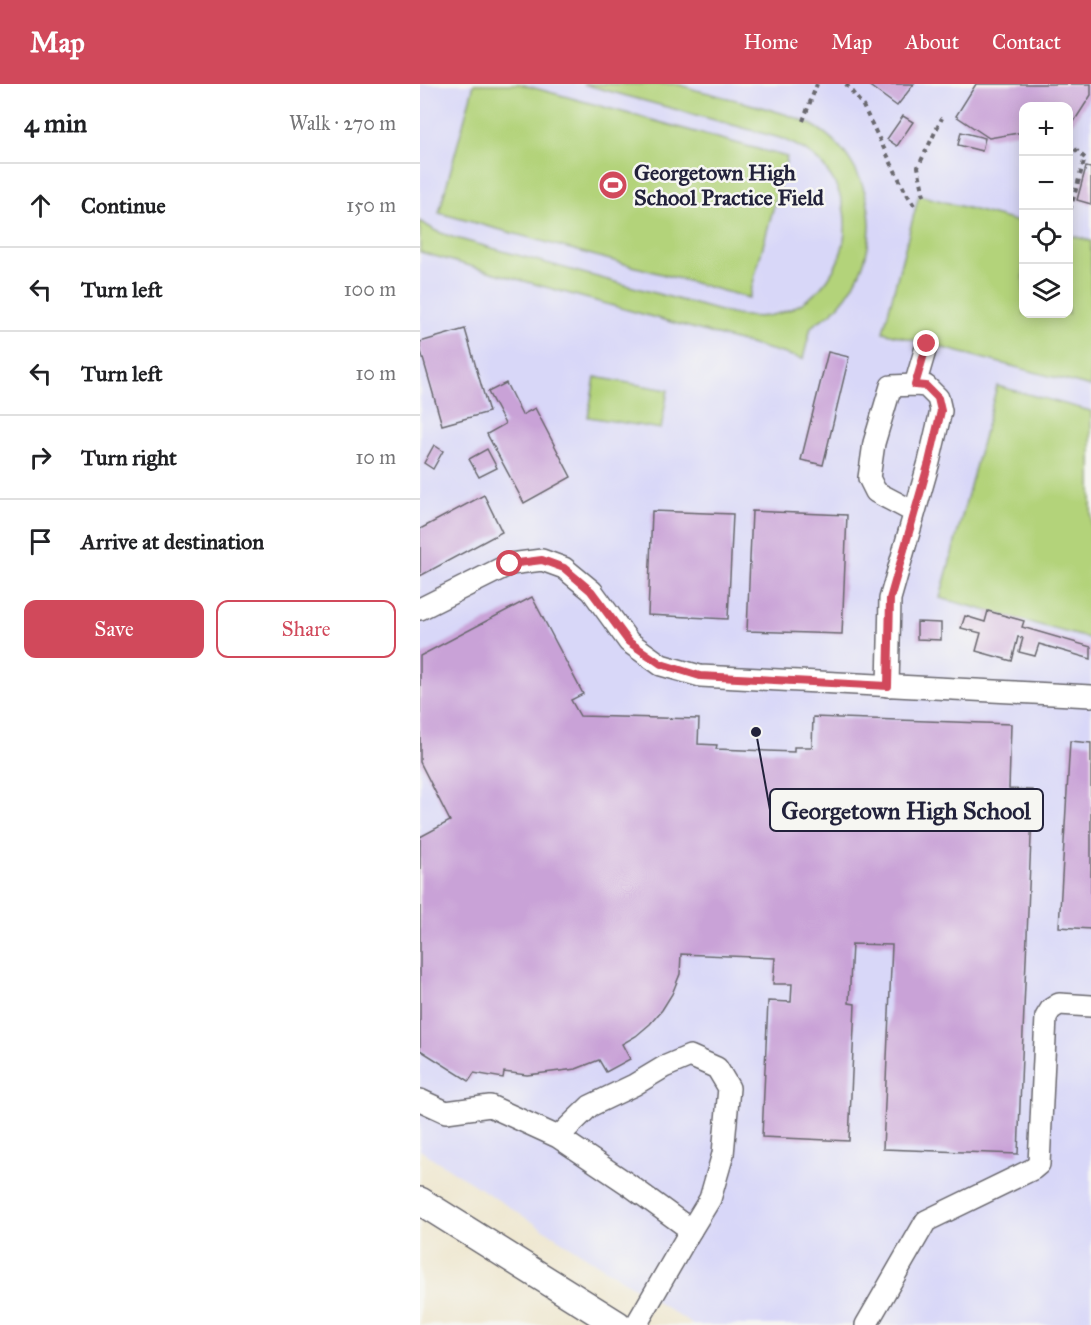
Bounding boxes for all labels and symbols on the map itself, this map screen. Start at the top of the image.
place label: Georgetown High School Practice Field [634,159,825,211]
sports icon: Georgetown High School Practice Field [597,169,629,201]
route end [913,330,939,356]
route start [496,550,522,576]
callout: Georgetown High School [770,789,1043,831]
text: Georgetown High School [781,796,1031,826]

